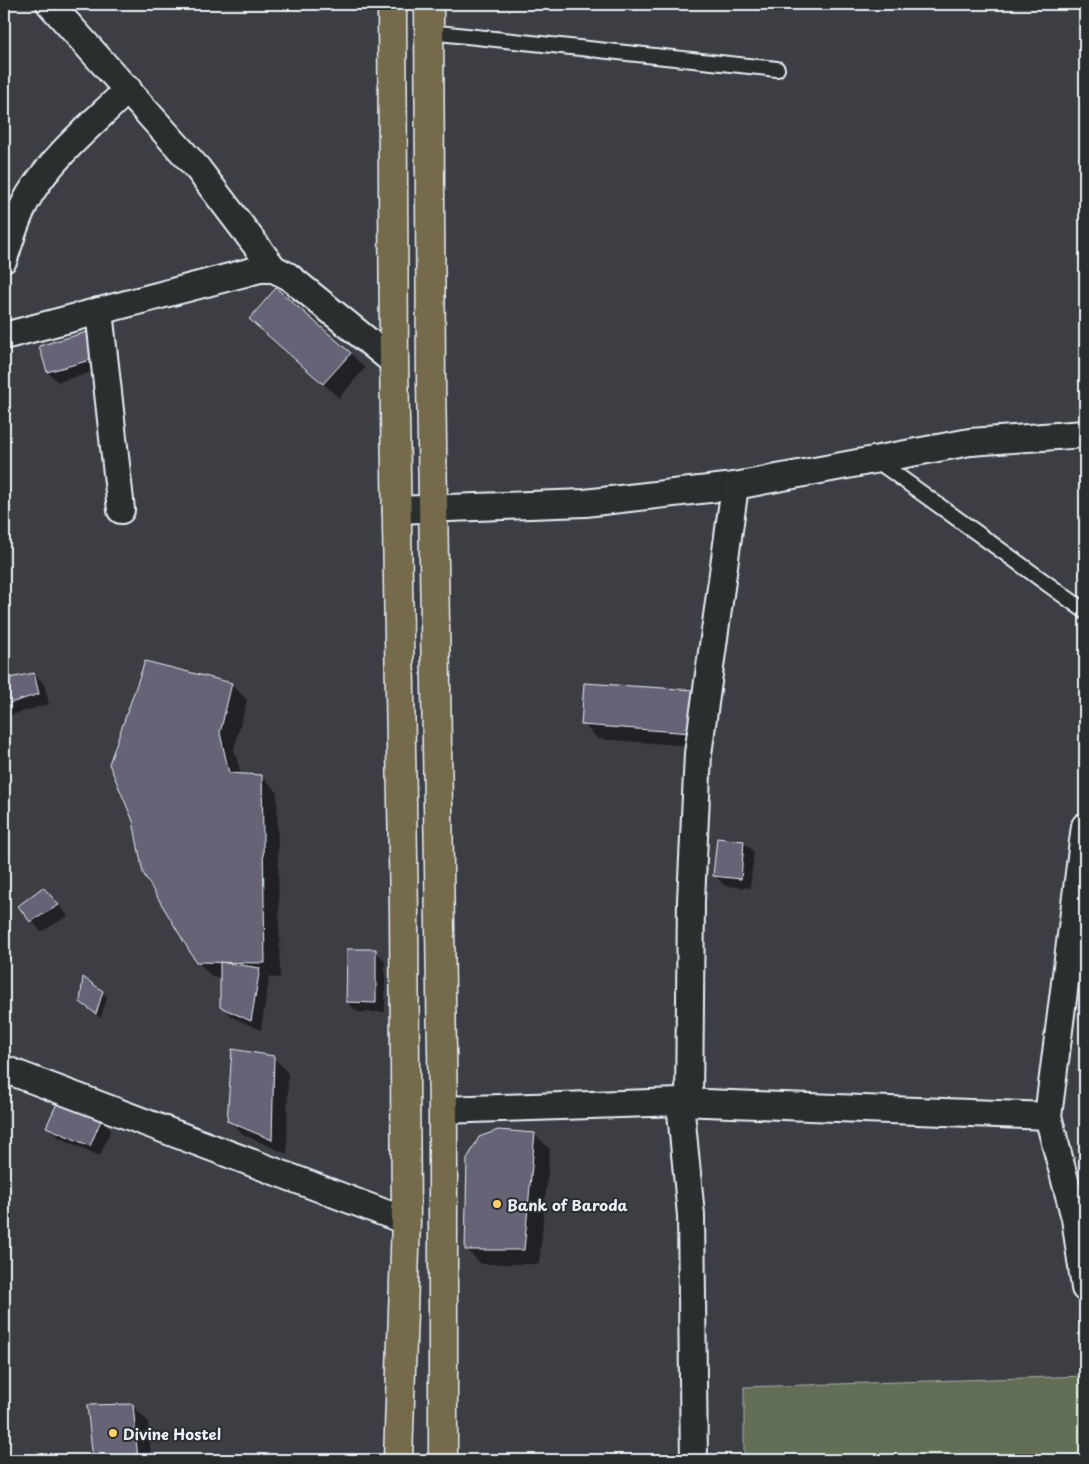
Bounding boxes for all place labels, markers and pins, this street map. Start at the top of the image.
place label: Bank of Baroda [507,1193,628,1216]
marker: Bank of Baroda [491,1198,503,1210]
place label: Divine Hostel [123,1422,221,1445]
marker: Divine Hostel [107,1427,119,1439]

